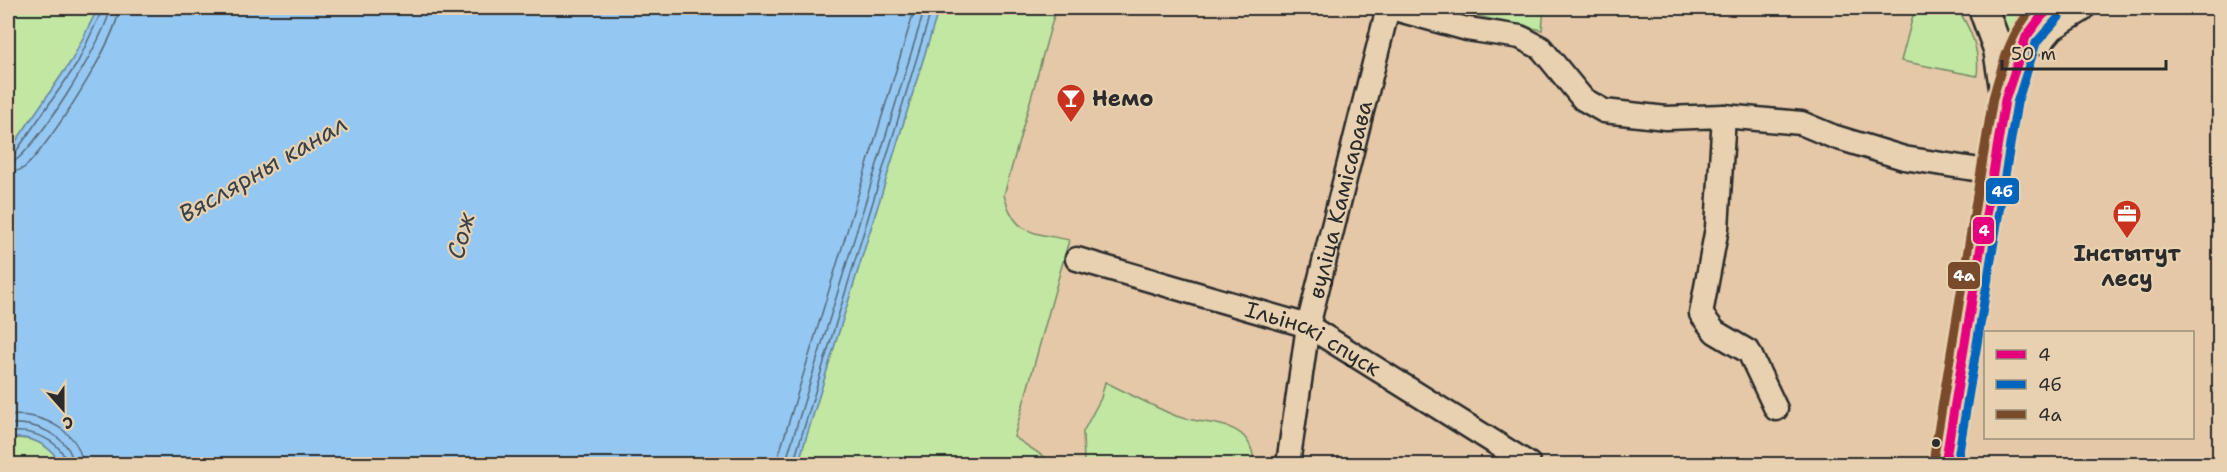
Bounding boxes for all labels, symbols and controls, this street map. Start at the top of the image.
scale bar [2002,33,2166,71]
text: 50 m [2011,42,2056,66]
bar icon: Немо [1055,82,1087,124]
place label: Немо [1092,84,1153,113]
street label: вуліца Камісарава [1301,97,1379,302]
water label: Вяслярны канал [173,108,353,230]
line badge: 4б [1985,177,2020,205]
text: 4б [1991,181,2013,202]
office icon: Інстытут лесу [2111,198,2143,240]
water label: Сож [440,208,483,263]
line badge: 4 [1972,216,1995,245]
text: 4 [1978,220,1990,241]
place label: Інстытут лесу [2073,239,2181,293]
line badge: 4а [1947,261,1981,290]
text: 4а [1953,265,1975,286]
street label: Ільінскі спуск [1242,295,1387,383]
legend [1984,331,2194,439]
text: 4 [2038,343,2051,367]
text: 4б [2038,373,2062,397]
north arrow [33,379,93,439]
text: 4а [2038,403,2062,427]
text: С [60,411,77,434]
unlabelled marker [1930,437,1942,449]

